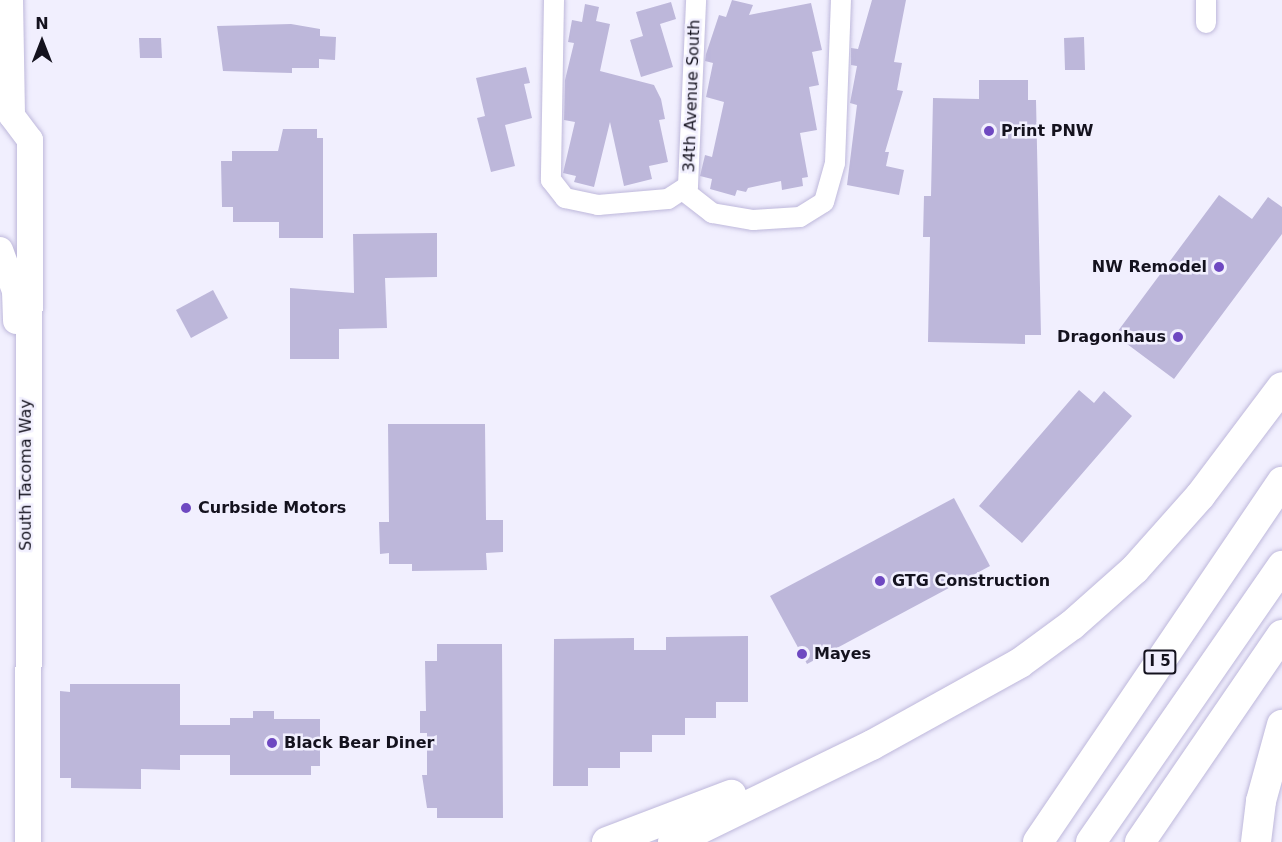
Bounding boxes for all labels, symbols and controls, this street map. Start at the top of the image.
north arrow [12,12,72,72]
text: N [35,14,49,33]
street label: 34th Avenue South [680,19,704,173]
place label: Print PNW [1001,121,1093,141]
marker: Print PNW [982,124,996,138]
place label: NW Remodel [1092,257,1207,277]
marker: NW Remodel [1212,260,1226,274]
place label: Dragonhaus [1057,327,1166,347]
marker: Dragonhaus [1171,330,1185,344]
street label: South Tacoma Way [16,399,36,551]
place label: Curbside Motors [198,498,346,518]
marker: Curbside Motors [179,501,193,515]
place label: GTG Construction [892,571,1050,591]
marker: GTG Construction [873,574,887,588]
place label: Mayes [814,644,871,664]
marker: Mayes [795,647,809,661]
road number: I 5 [1142,650,1178,674]
place label: Black Bear Diner [284,733,434,753]
marker: Black Bear Diner [265,736,279,750]

